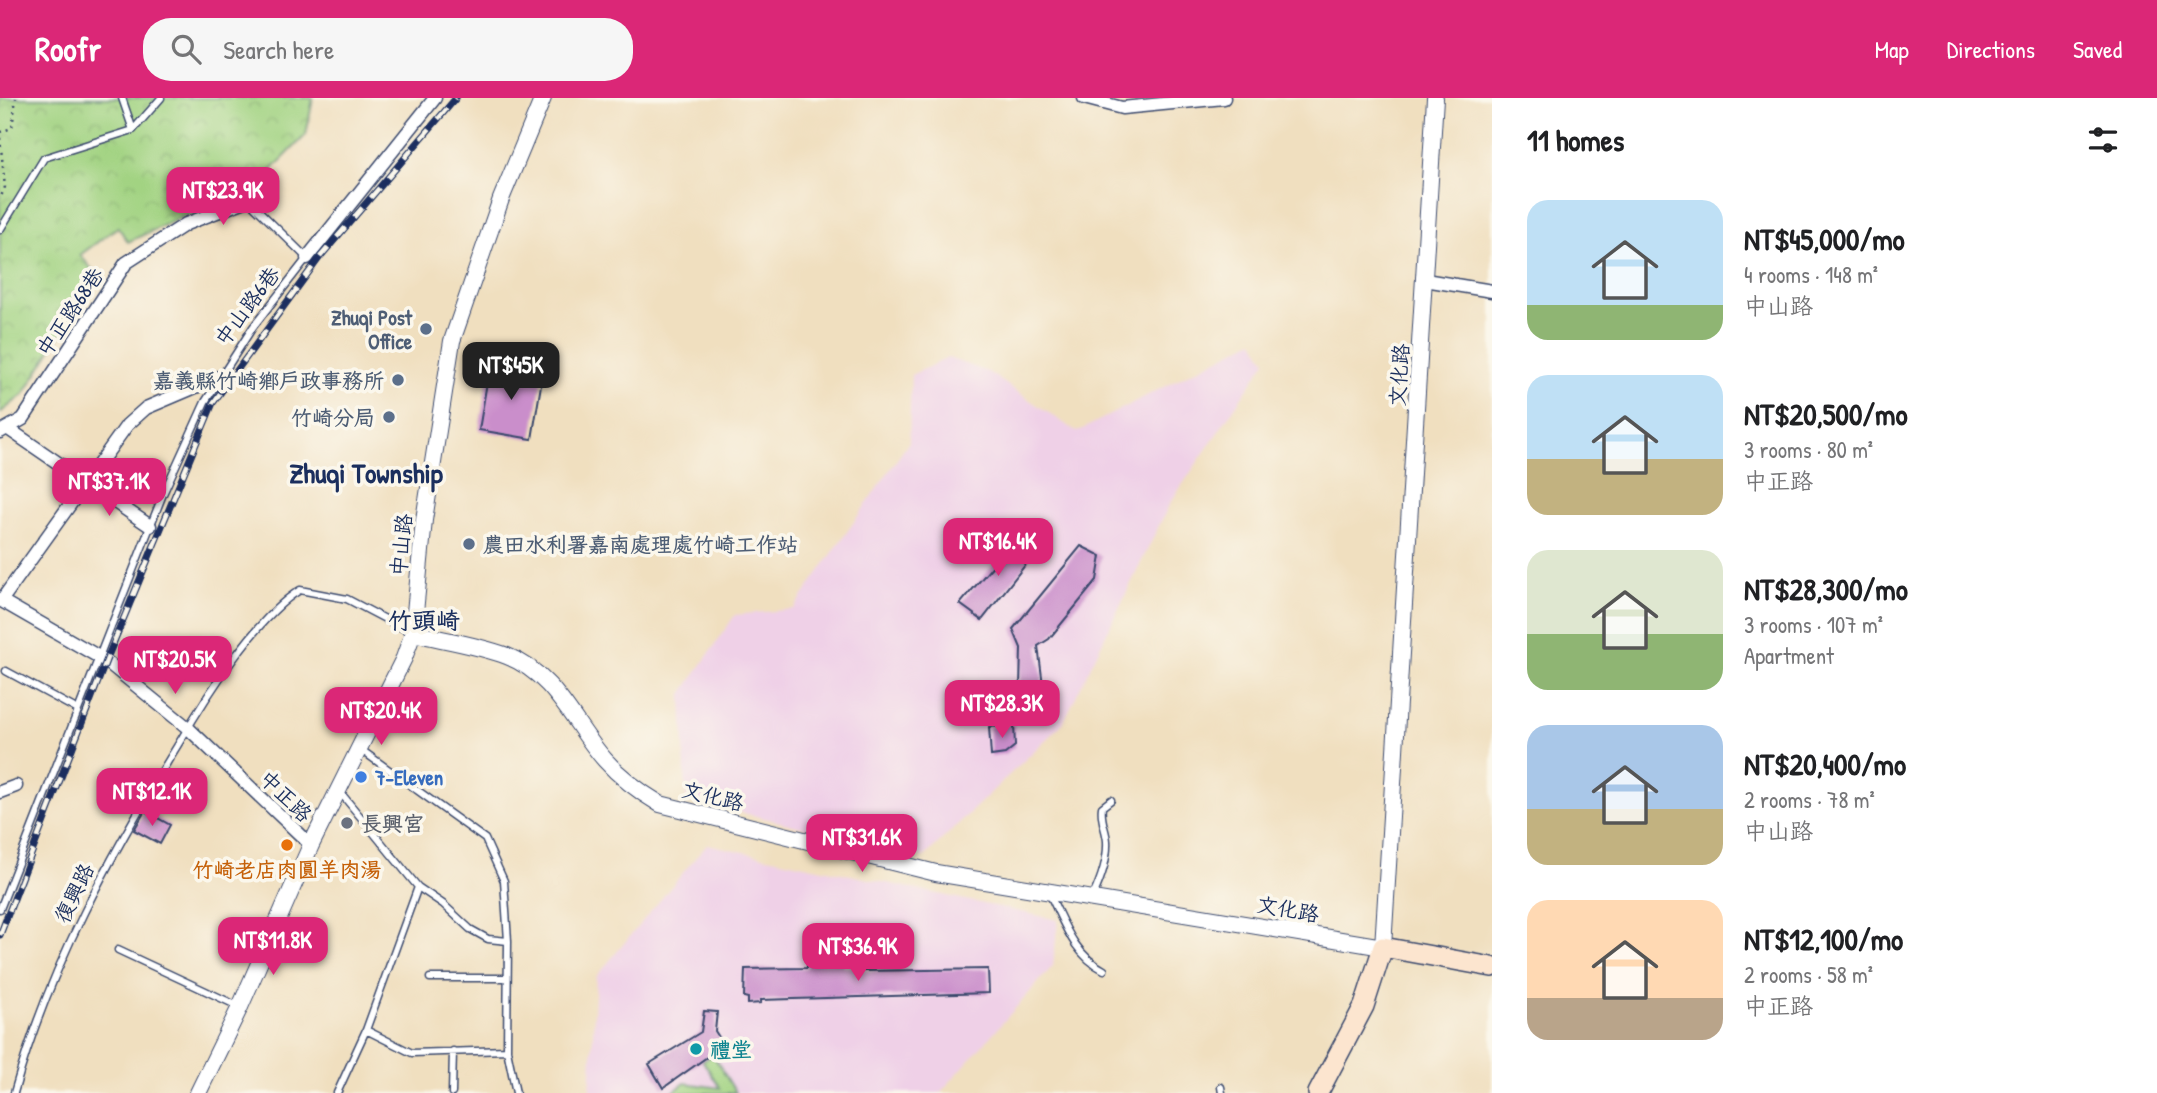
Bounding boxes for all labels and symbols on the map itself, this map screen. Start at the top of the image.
pin: NT$23.9K [151,167,295,227]
street label: 中山路6巷 [208,260,286,352]
street label: 中正路68巷 [30,262,110,362]
place label: Zhuqi Post Office [331,303,413,356]
marker: Zhuqi Post Office [418,321,434,337]
pin: NT$45K [454,342,568,402]
street label: 文化路 [1382,343,1416,407]
place label: 嘉義縣竹崎鄉戶政事務所 [153,366,384,395]
marker: 嘉義縣竹崎鄉戶政事務所 [390,372,406,388]
place label: 竹崎分局 [291,403,375,432]
marker: 竹崎分局 [381,409,397,425]
district label: Zhuqi Township [289,454,444,493]
pin: NT$37.1K [37,458,181,518]
street label: 中山路 [383,512,419,578]
pin: NT$16.4K [926,518,1070,578]
place label: 農田水利署嘉南處理處竹崎工作站 [483,530,798,559]
marker: 農田水利署嘉南處理處竹崎工作站 [461,536,477,552]
district label: 竹頭崎 [388,604,460,636]
pin: NT$20.5K [103,636,247,696]
pin: NT$28.3K [930,680,1074,740]
pin: NT$20.4K [309,688,453,747]
place label: 7-Eleven [374,763,443,792]
street label: 中正路 [253,764,319,828]
pin: NT$12.1K [80,768,224,828]
marker: 7-Eleven [353,769,369,785]
street label: 文化路 [679,774,747,818]
place label: 長興宮 [361,809,424,838]
pin: NT$31.6K [790,814,934,874]
marker: 長興宮 [339,815,355,831]
marker: 竹崎老店肉圓羊肉湯 [279,837,295,853]
place label: 竹崎老店肉圓羊肉湯 [193,855,382,884]
street label: 復興路 [47,858,101,928]
street label: 文化路 [1254,889,1322,929]
pin: NT$11.8K [201,918,345,977]
pin: NT$36.9K [786,924,930,983]
place label: 禮堂 [710,1035,752,1064]
marker: 禮堂 [688,1041,704,1057]

